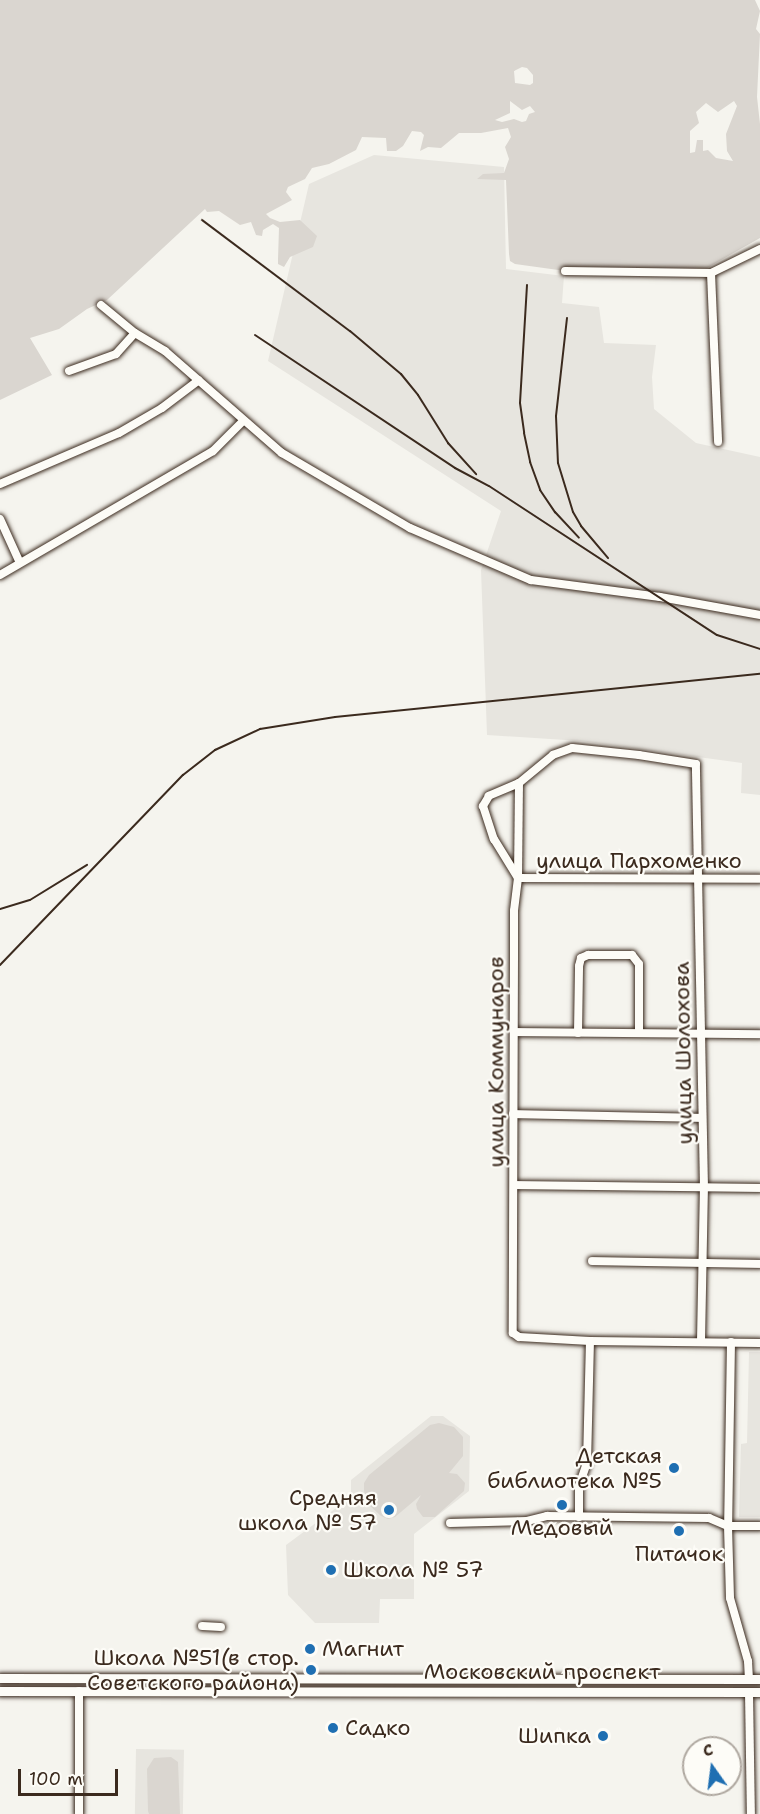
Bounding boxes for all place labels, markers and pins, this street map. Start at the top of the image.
place label: Детская библиотека №5 [487,1442,662,1494]
marker: Детская библиотека №5 [667,1461,681,1475]
place label: Средняя школа № 57 [238,1484,377,1536]
marker: Медовый [555,1498,569,1512]
marker: Средняя школа № 57 [382,1503,396,1517]
place label: Медовый [511,1515,613,1541]
marker: Питачок [672,1524,686,1538]
place label: Питачок [635,1541,723,1567]
place label: Школа № 57 [343,1557,484,1583]
marker: Школа № 57 [324,1563,338,1577]
place label: Магнит [322,1636,404,1662]
marker: Магнит [303,1642,317,1656]
place label: Школа №51(в стор. Советского района) [87,1644,299,1696]
marker: Школа №51(в стор. Советского района) [304,1663,318,1677]
place label: Садко [345,1715,411,1741]
marker: Садко [326,1721,340,1735]
place label: Шипка [518,1723,591,1749]
marker: Шипка [596,1729,610,1743]

